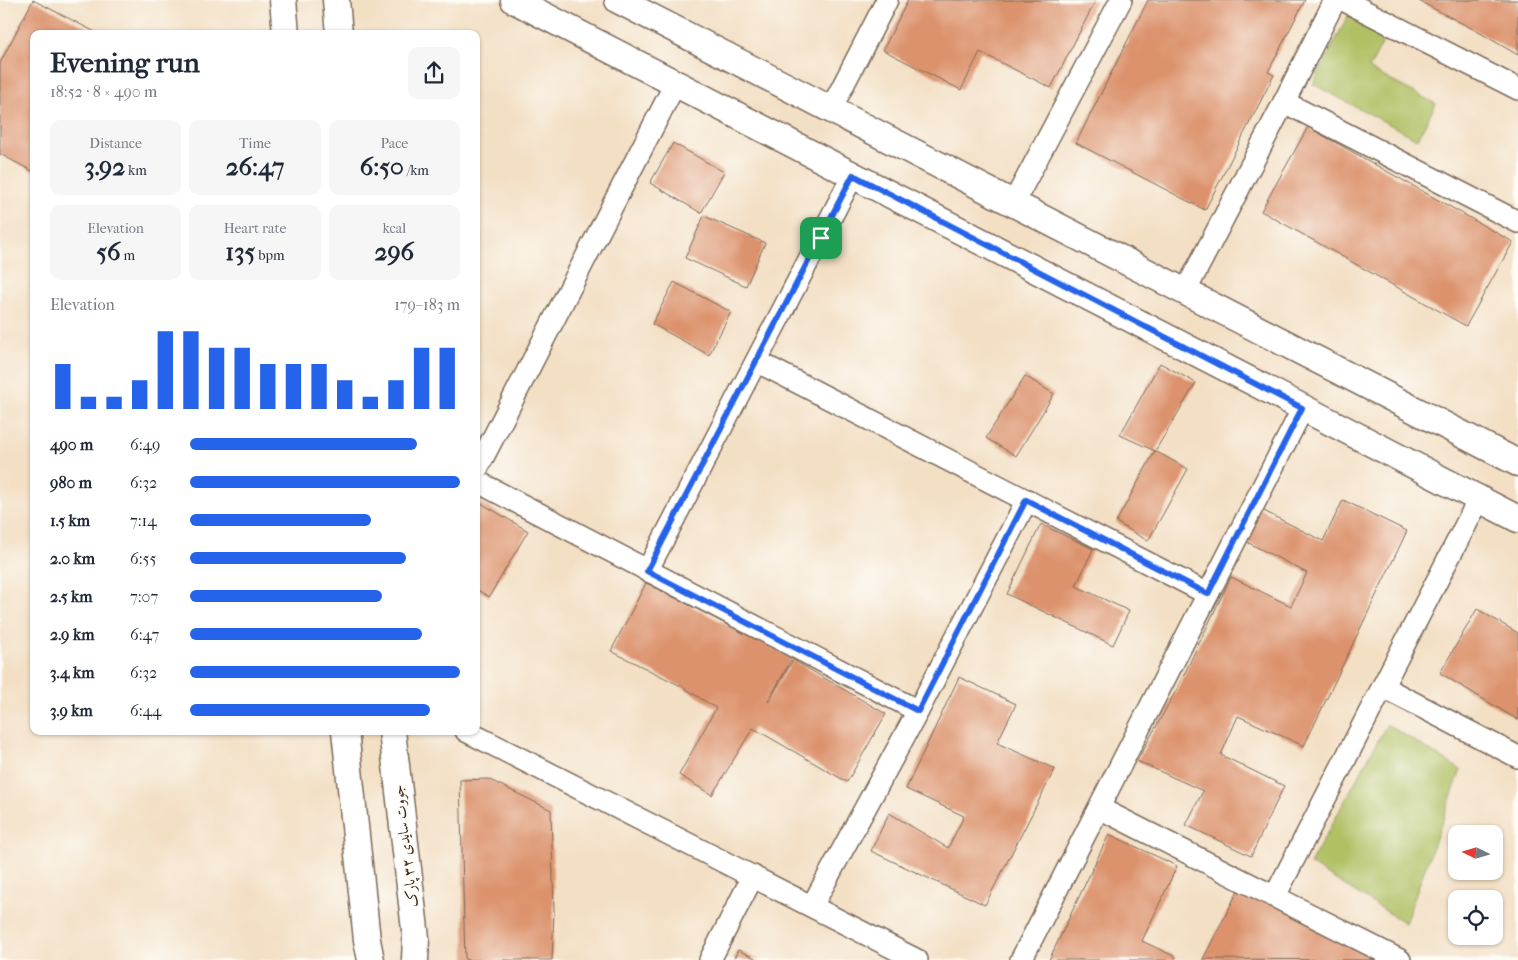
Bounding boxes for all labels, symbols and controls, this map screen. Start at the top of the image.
text: Evening run [50,46,200,79]
button: share [408,47,460,99]
text: 18:52 · 8 × 490 m [50,82,157,101]
text: Distance [89,135,142,152]
text: Time [239,135,271,152]
text: Pace [380,135,408,152]
text: 3.92 [84,152,125,181]
text: 26:47 [226,152,284,181]
text: 6:50 [360,152,404,181]
text: km [125,162,147,179]
text: /km [404,162,429,179]
pin [800,217,842,259]
text: Elevation [87,220,144,237]
text: Heart rate [224,220,286,237]
text: kcal [383,220,406,237]
icon: arrive [807,224,835,252]
text: 56 [96,237,121,266]
text: 135 [225,237,255,266]
text: 296 [375,237,414,266]
text: m [121,247,135,264]
text: bpm [255,247,285,264]
text: Elevation [50,295,115,314]
text: 179–183 m [394,295,460,314]
text: 490 m [50,435,93,454]
text: 6:49 [130,435,160,454]
text: 980 m [50,473,92,492]
text: 6:32 [130,473,157,492]
text: 1.5 km [50,511,90,530]
text: 7:14 [130,511,157,530]
text: 2.0 km [50,549,95,568]
text: 6:55 [130,549,156,568]
text: 2.5 km [50,587,93,606]
text: 7:07 [130,587,158,606]
text: 2.9 km [50,625,94,644]
text: 6:47 [130,625,159,644]
text: 3.4 km [50,663,94,682]
text: 6:32 [130,663,157,682]
text: 3.9 km [50,701,93,720]
text: 6:44 [130,701,162,720]
street label: جووت سایدی ٣٢ پارک [389,783,423,908]
north arrow [1448,825,1502,880]
map controls [1448,825,1503,945]
button: locate [1448,890,1503,945]

